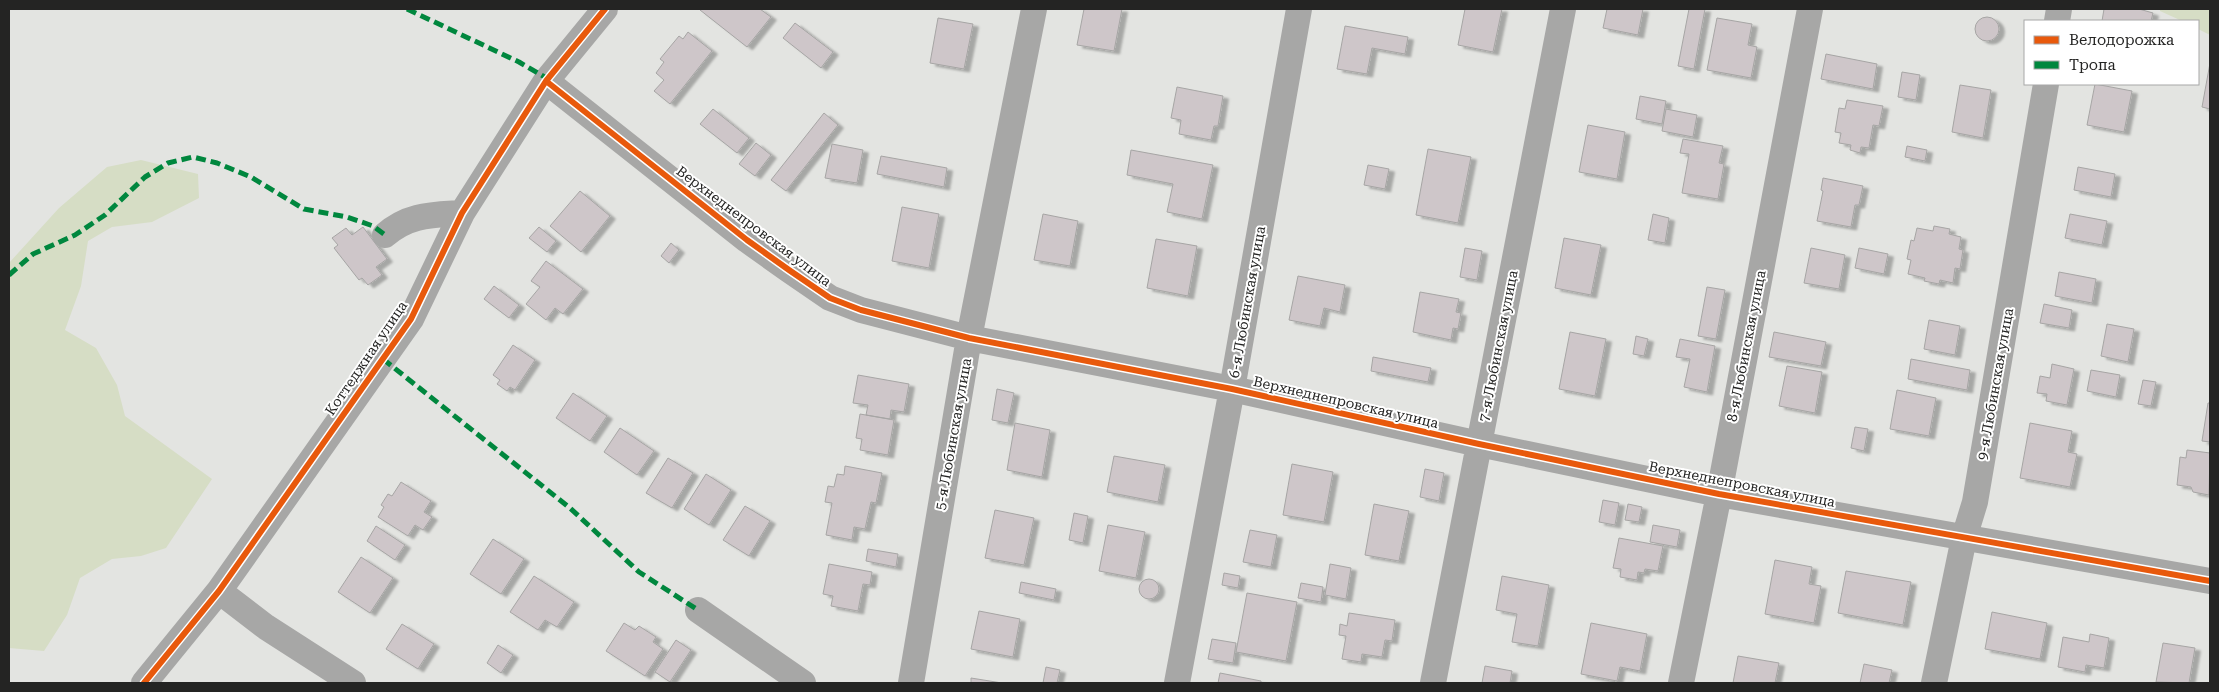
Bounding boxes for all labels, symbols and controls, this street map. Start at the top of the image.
legend [2024,20,2199,85]
text: Велодорожка [2069,31,2174,49]
text: Тропа [2069,56,2116,74]
street label: Верхнеднепровская улица [674,163,835,290]
street label: 6-я Любинская улица [1226,224,1268,379]
street label: 7-я Любинская улица [1475,269,1521,423]
street label: 8-я Любинская улица [1723,269,1769,423]
street label: Коттеджная улица [322,297,410,418]
street label: 9-я Любинская улица [1974,306,2016,461]
street label: 5-я Любинская улица [932,356,974,511]
street label: Верхнеднепровская улица [1252,373,1440,431]
street label: Верхнеднепровская улица [1648,458,1837,510]

